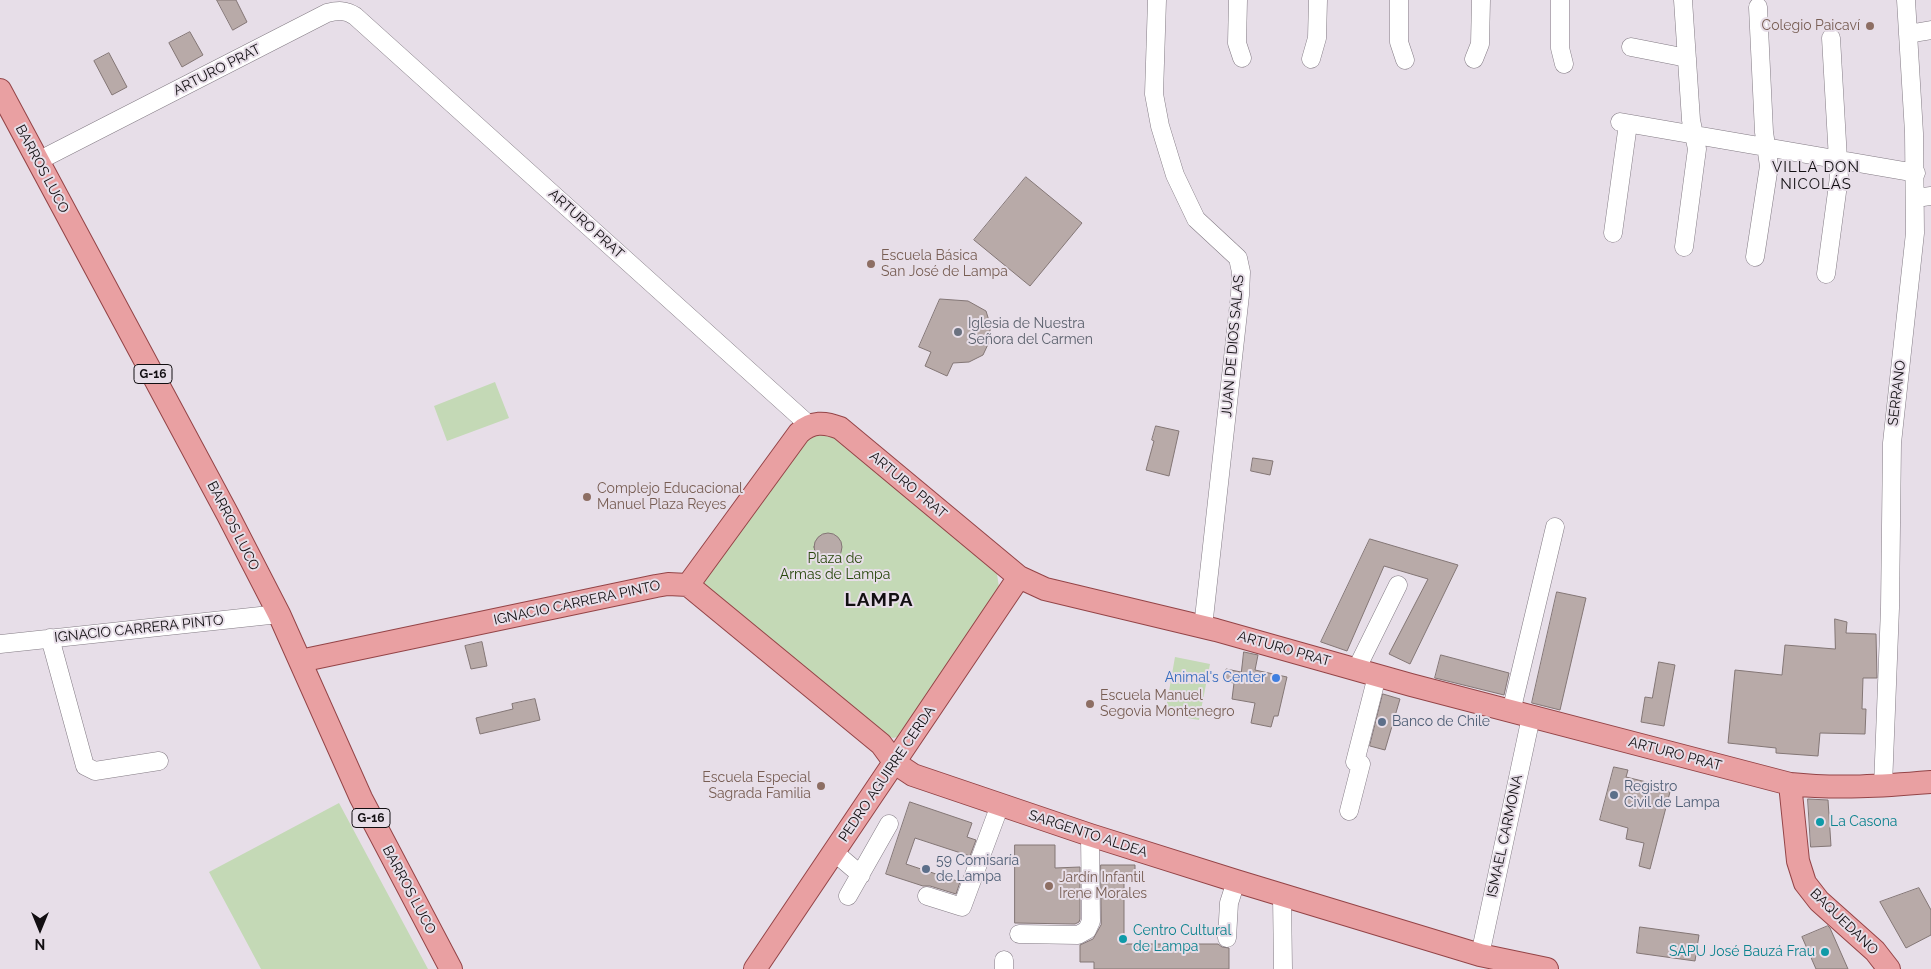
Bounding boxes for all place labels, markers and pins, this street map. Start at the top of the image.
place label: Colegio Paicaví [1762,18,1860,34]
marker: Colegio Paicaví [1864,20,1876,32]
place label: Escuela Básica San José de Lampa [881,248,1008,280]
marker: Escuela Básica San José de Lampa [865,258,877,270]
place label: Iglesia de Nuestra Señora del Carmen [968,316,1093,348]
marker: Iglesia de Nuestra Señora del Carmen [952,326,964,338]
place label: Complejo Educacional Manuel Plaza Reyes [597,481,743,514]
marker: Complejo Educacional Manuel Plaza Reyes [581,491,593,503]
place label: Animal's Center [1165,670,1266,686]
marker: Animal's Center [1270,672,1282,684]
place label: Escuela Manuel Segovia Montenegro [1100,688,1235,720]
marker: Escuela Manuel Segovia Montenegro [1084,698,1096,710]
place label: Banco de Chile [1392,714,1490,730]
marker: Banco de Chile [1376,716,1388,728]
place label: Escuela Especial Sagrada Familia [702,770,811,802]
place label: Registro Civil de Lampa [1624,779,1720,812]
marker: Escuela Especial Sagrada Familia [815,780,827,792]
marker: Registro Civil de Lampa [1608,789,1620,801]
place label: La Casona [1830,814,1897,830]
marker: La Casona [1814,816,1826,828]
place label: 59 Comisaría de Lampa [936,853,1019,886]
marker: 59 Comisaría de Lampa [920,863,932,875]
place label: Jardín Infantil Irene Morales [1059,870,1147,902]
marker: Jardín Infantil Irene Morales [1043,880,1055,892]
place label: Centro Cultural de Lampa [1133,923,1231,956]
marker: Centro Cultural de Lampa [1117,933,1129,945]
place label: SAPU José Bauzá Frau [1669,944,1815,960]
marker: SAPU José Bauzá Frau [1819,946,1831,958]

